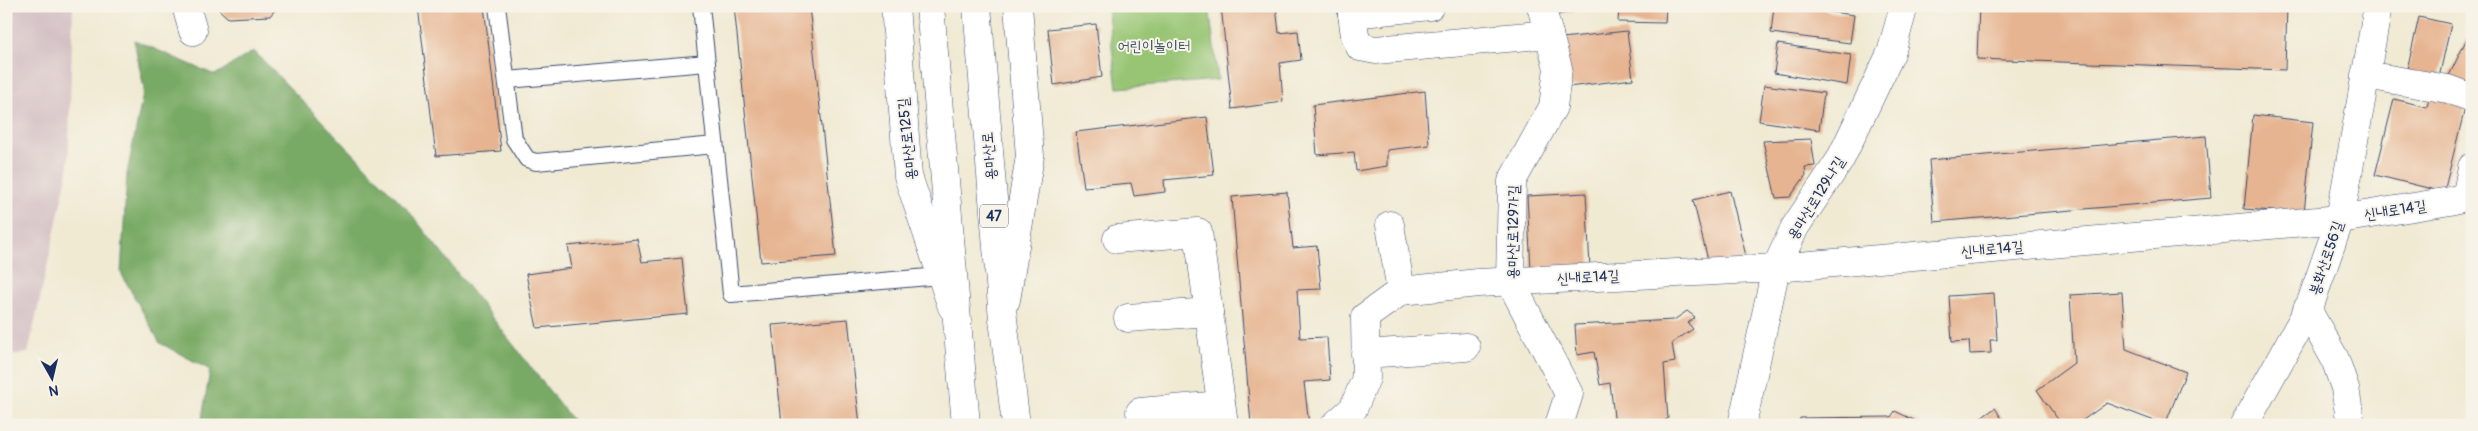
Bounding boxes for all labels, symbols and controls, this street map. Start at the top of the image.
park label: 어린이놀이터 [1118,37,1190,56]
street label: 용마산로125길 [894,97,921,181]
street label: 용마산로 [978,131,1001,181]
street label: 용마산로129나길 [1783,153,1849,243]
street label: 용마산로129가길 [1503,185,1524,279]
street label: 신내로14길 [2363,196,2428,225]
road number: 47 [980,205,1008,228]
street label: 봉화산로56길 [2305,219,2348,298]
street label: 신내로14길 [1960,237,2024,262]
street label: 신내로14길 [1556,266,1620,289]
north arrow [28,354,78,404]
text: N [48,381,60,399]

